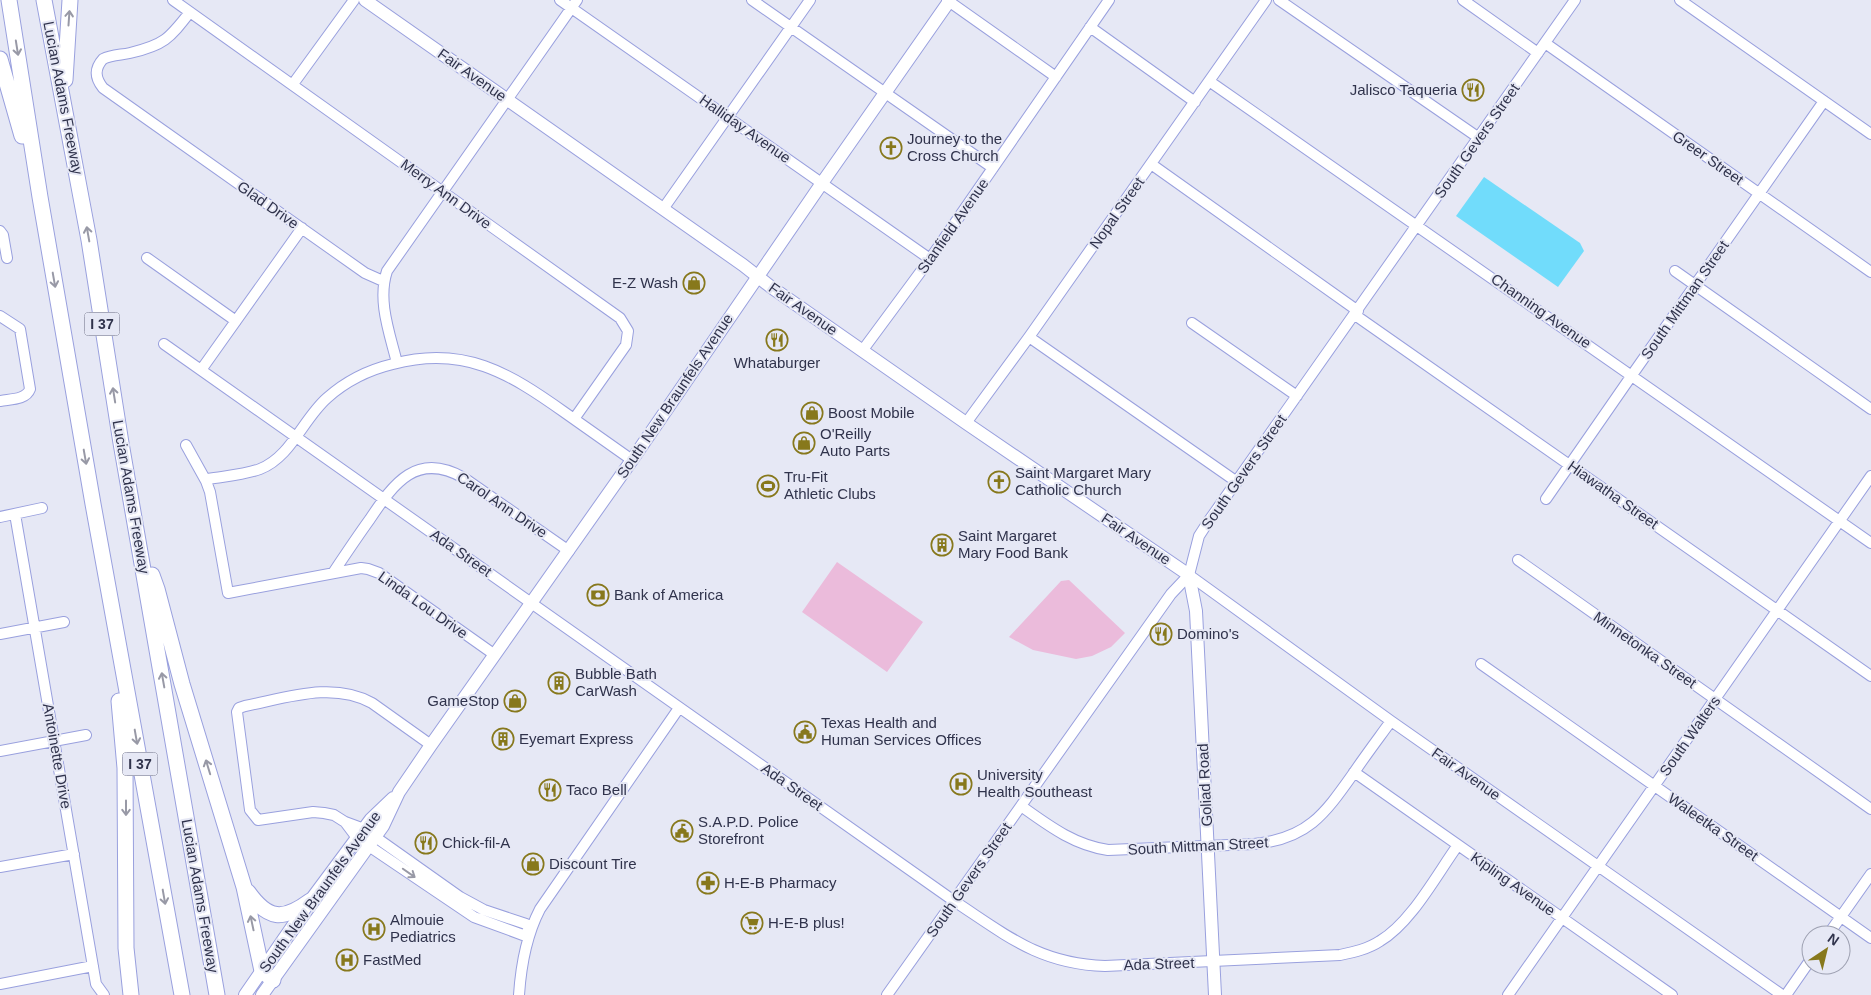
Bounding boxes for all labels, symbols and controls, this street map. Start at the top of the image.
one-way arrow [64,11,74,27]
street label: Lucian Adams Freeway [40,20,87,177]
one-way arrow [12,40,22,56]
street label: Fair Avenue [435,45,510,104]
restaurant icon: Jalisco Taqueria [1461,78,1485,102]
street label: South Gevers Street [1431,79,1523,201]
place label: Jalisco Taqueria [1350,81,1458,98]
street label: Halliday Avenue [696,91,794,166]
street label: Greer Street [1670,127,1748,189]
place label: Journey to the Cross Church [907,130,1002,164]
church icon: Journey to the Cross Church [879,136,903,160]
street label: Merry Ann Drive [398,155,495,232]
street label: Nopal Street [1086,173,1148,252]
street label: Stanfield Avenue [913,175,992,277]
street label: Glad Drive [234,177,302,232]
one-way arrow [83,227,92,243]
street label: South Mittman Street [1637,236,1732,362]
street label: Channing Avenue [1488,270,1595,351]
one-way arrow [49,271,59,287]
shop icon: E-Z Wash [682,271,706,295]
place label: E-Z Wash [612,274,678,291]
street label: Fair Avenue [766,279,841,338]
street label: South New Braunfels Avenue [613,310,736,481]
road number: I 37 [84,312,120,336]
restaurant icon: Whataburger [765,328,789,352]
place label: Whataburger [734,354,820,371]
one-way arrow [108,387,118,403]
shop icon: Boost Mobile [800,401,824,425]
place label: Boost Mobile [828,404,915,421]
street label: South Gevers Street [1198,410,1290,532]
street label: Lucian Adams Freeway [110,419,153,576]
place label: O'Reilly Auto Parts [820,425,890,459]
shop icon: O'Reilly Auto Parts [792,431,816,455]
one-way arrow [80,448,90,464]
street label: Hiawatha Street [1565,457,1663,533]
place label: Saint Margaret Mary Catholic Church [1015,464,1151,498]
street label: Carol Ann Drive [454,468,551,541]
place label: Tru-Fit Athletic Clubs [784,468,876,502]
church icon: Saint Margaret Mary Catholic Church [987,470,1011,494]
sports icon: Tru-Fit Athletic Clubs [756,474,780,498]
street label: Fair Avenue [1098,509,1174,568]
street label: Ada Street [427,525,496,580]
place label: Saint Margaret Mary Food Bank [958,527,1069,561]
building icon: Saint Margaret Mary Food Bank [930,533,954,557]
street label: Linda Lou Drive [375,567,471,642]
bank icon: Bank of America [586,583,610,607]
place label: Bank of America [614,586,724,603]
street label: Minnetonka Street [1591,608,1701,692]
restaurant icon: Domino's [1149,622,1173,646]
place label: Domino's [1177,625,1239,642]
place label: Bubble Bath CarWash [575,665,657,699]
building icon: Bubble Bath CarWash [547,671,571,695]
one-way arrow [157,672,167,688]
shop icon: GameStop [503,689,527,713]
place label: GameStop [427,692,499,709]
street label: South Walters [1656,692,1723,779]
street label: Antoinette Drive [40,702,75,810]
place label: Texas Health and Human Services Offices [821,714,982,748]
public building icon: Texas Health and Human Services Offices [793,720,817,744]
building icon: Eyemart Express [491,727,515,751]
one-way arrow [131,728,141,744]
place label: Eyemart Express [519,730,633,747]
street label: Goliad Road [1194,743,1215,827]
street label: Fair Avenue [1429,744,1504,803]
road number: I 37 [122,752,158,776]
one-way arrow [202,759,212,775]
street label: Ada Street [758,759,827,814]
place label: University Health Southeast [977,766,1093,800]
hospital icon: University Health Southeast [949,772,973,796]
restaurant icon: Taco Bell [538,778,562,802]
place label: Taco Bell [566,781,627,798]
street label: Waleetka Street [1665,789,1762,864]
one-way arrow [121,800,131,816]
street label: South New Braunfels Avenue [255,808,384,976]
place label: S.A.P.D. Police Storefront [698,813,799,847]
street label: Lucian Adams Freeway [179,818,222,975]
street label: South Gevers Street [923,818,1015,940]
public building icon: S.A.P.D. Police Storefront [670,819,694,843]
restaurant icon: Chick-fil-A [414,831,438,855]
street label: South Mittman Street [1127,833,1270,858]
place label: Chick-fil-A [442,834,510,851]
street label: Kipling Avenue [1468,848,1559,919]
shop icon: Discount Tire [521,852,545,876]
place label: Discount Tire [549,855,637,872]
one-way arrow [401,868,415,878]
pharmacy icon: H-E-B Pharmacy [696,871,720,895]
place label: H-E-B Pharmacy [724,874,837,891]
one-way arrow [160,888,170,904]
place label: Almouie Pediatrics [390,911,456,945]
supermarket icon: H-E-B plus! [740,911,764,935]
place label: H-E-B plus! [768,914,845,931]
one-way arrow [247,916,256,932]
hospital icon: Almouie Pediatrics [362,917,386,941]
north arrow [1801,925,1851,975]
text: N [1825,930,1842,949]
hospital icon: FastMed [335,948,359,972]
place label: FastMed [363,951,421,968]
street label: Ada Street [1123,954,1196,973]

